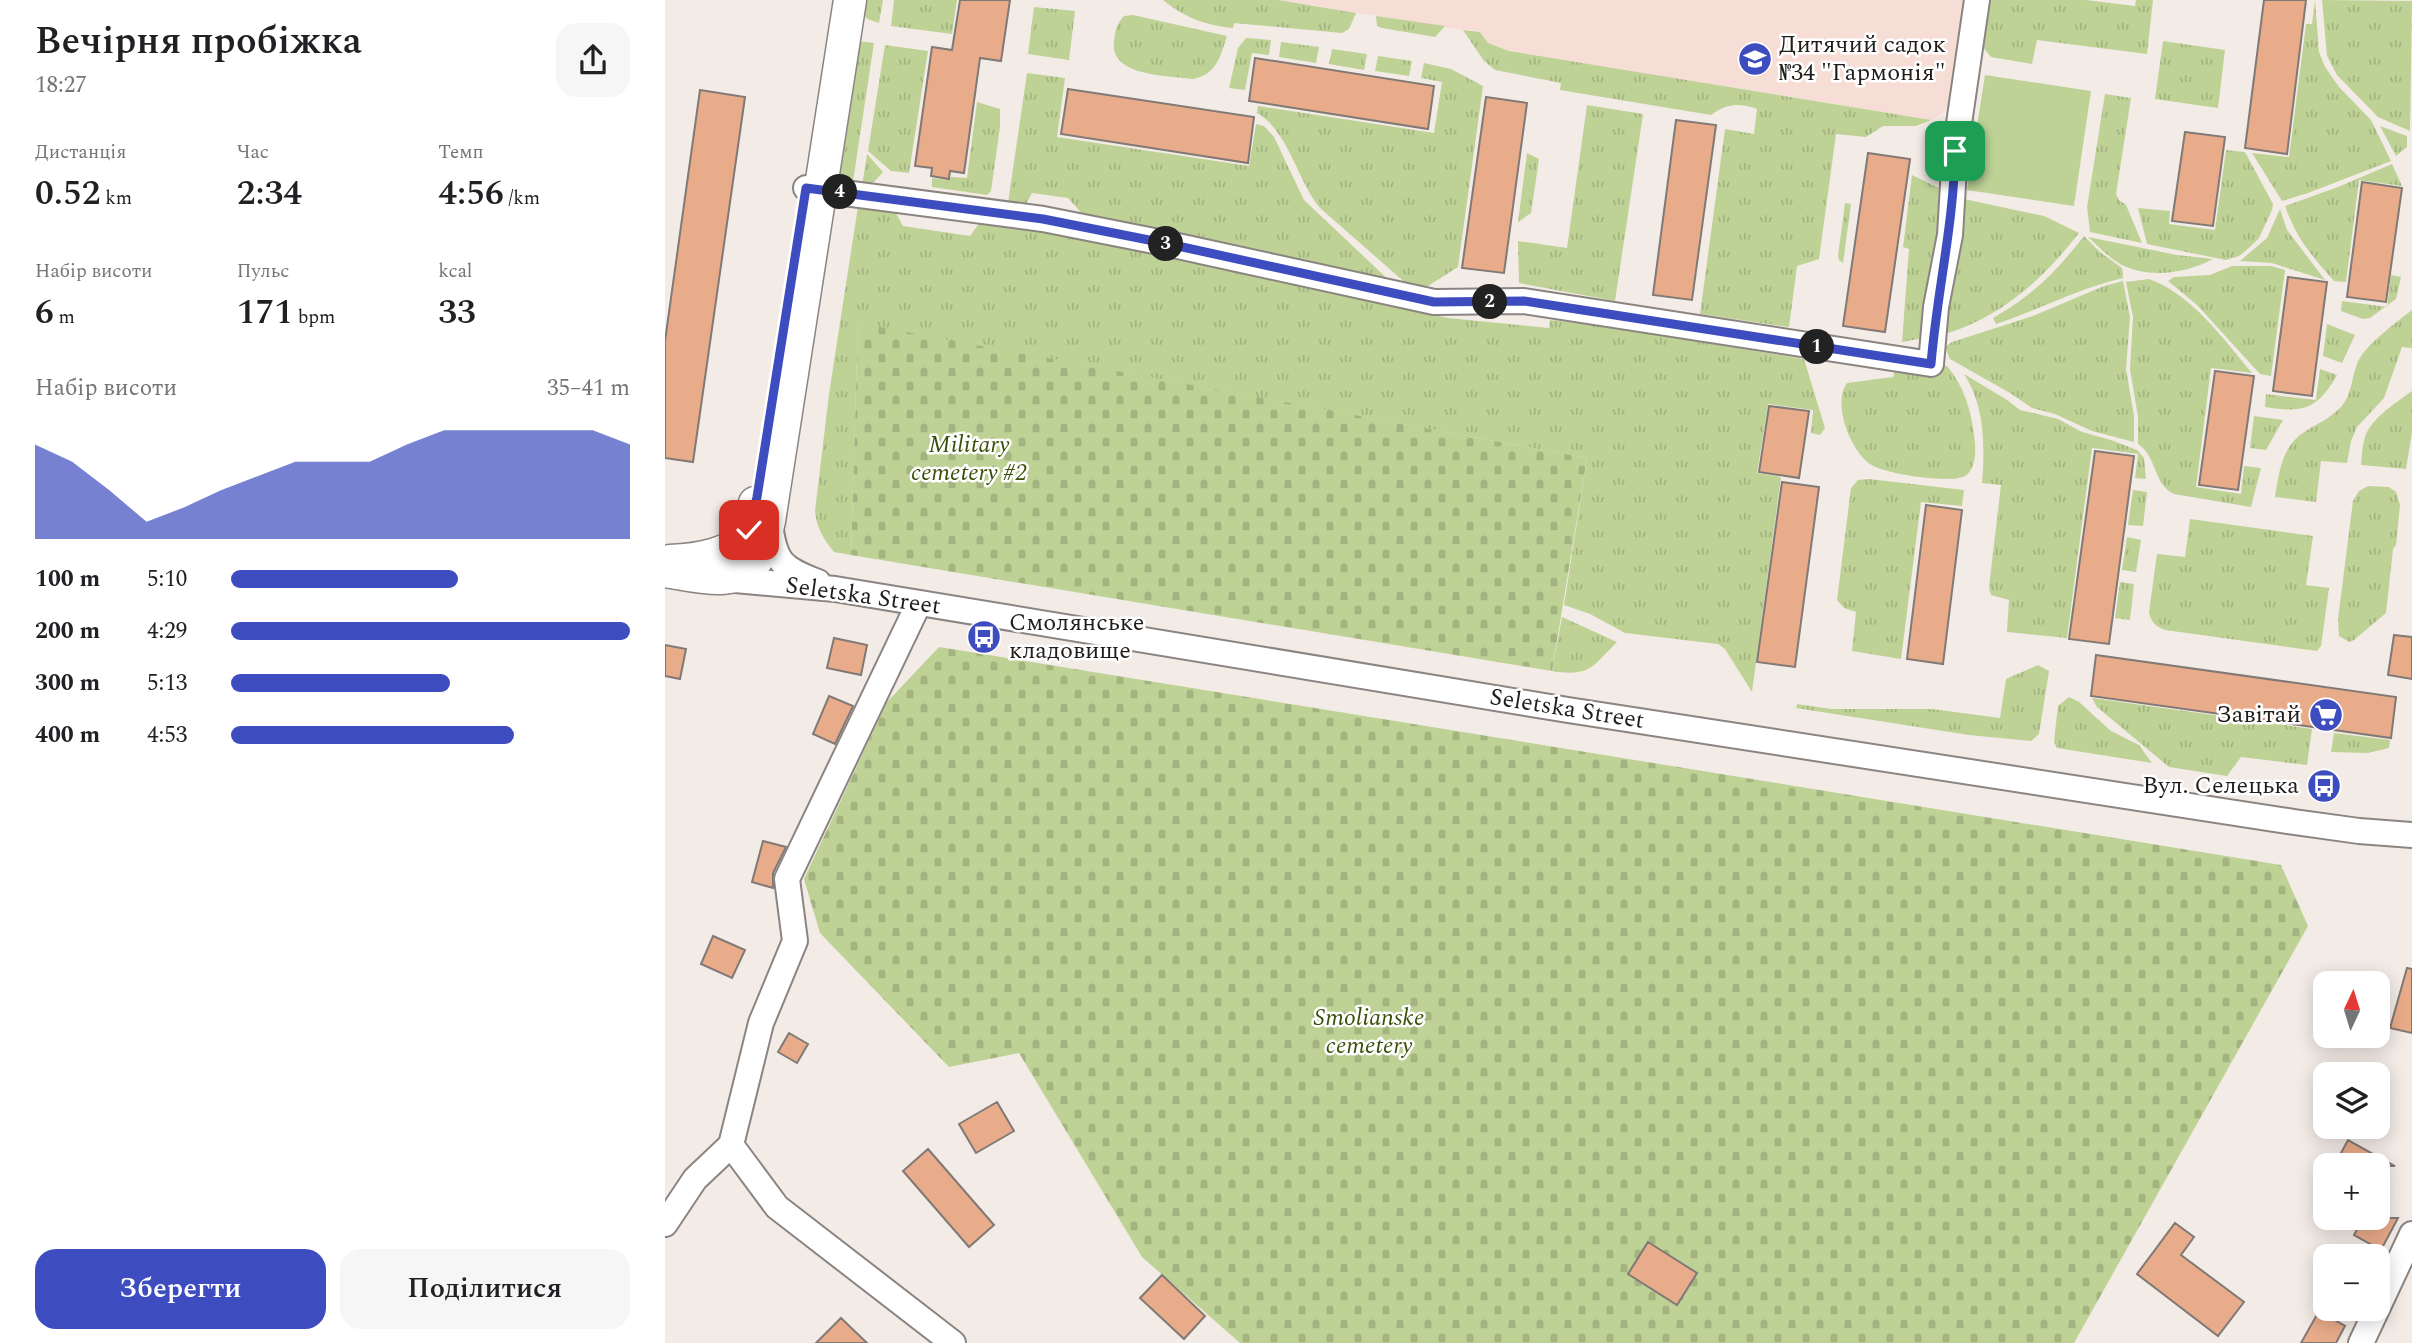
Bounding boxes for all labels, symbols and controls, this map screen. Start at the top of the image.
text: Вечірня пробіжка [35,13,362,71]
button: share [556,23,630,97]
place label: Дитячий садок №34 "Гармонія" [1779,27,1946,91]
school or university icon: Дитячий садок №34 "Гармонія" [1736,40,1774,78]
text: 18:27 [35,68,87,103]
pin [1925,121,1985,181]
icon: arrive [1936,132,1974,170]
text: Дистанція [35,138,126,167]
text: Час [237,138,269,167]
text: Темп [438,138,484,167]
text: 0.52 [35,167,100,220]
text: 2:34 [237,167,302,220]
text: 4:56 [438,167,504,220]
pin: 4 [823,174,857,210]
text: 4 [834,177,845,206]
text: km [100,184,132,213]
text: /km [504,184,540,213]
pin: 3 [1149,226,1183,262]
text: 3 [1160,229,1171,258]
text: Набір висоти [35,257,152,286]
text: Пульс [237,257,289,286]
text: kcal [438,257,472,286]
pin: 2 [1473,284,1507,320]
text: 6 [35,286,54,339]
text: 171 [237,286,293,339]
text: 33 [438,286,476,339]
text: 2 [1484,287,1495,316]
text: m [54,303,75,332]
text: bpm [293,303,335,332]
pin: 1 [1799,330,1835,364]
text: 1 [1811,332,1822,361]
text: Набір висоти [35,371,177,406]
text: 35–41 m [547,371,630,406]
park label: Military cemetery #2 [911,427,1027,491]
pin [719,500,779,560]
icon: check [730,511,768,549]
text: 100 m [35,562,100,597]
text: 5:10 [147,562,187,597]
street label: Seletska Street [783,567,943,625]
place label: Смолянське кладовище [1009,605,1144,669]
text: 200 m [35,614,100,649]
text: 4:29 [147,614,187,649]
bus stop icon: Смолянське кладовище [965,618,1003,656]
text: 300 m [35,666,100,701]
text: 5:13 [147,666,187,701]
street label: Seletska Street [1487,679,1647,739]
supermarket icon: Завітай [2307,696,2345,734]
place label: Завітай [2216,697,2301,733]
text: 400 m [35,718,100,753]
text: 4:53 [147,718,187,753]
bus stop icon: Вул. Селецька [2305,767,2343,805]
place label: Вул. Селецька [2142,768,2299,804]
north arrow [2313,971,2391,1048]
map controls [2313,971,2390,1321]
park label: Smolianske cemetery [1314,1000,1424,1064]
button: layers [2313,1062,2390,1139]
button: + [2313,1153,2390,1230]
button: − [2313,1244,2390,1321]
button: Зберегти [35,1249,326,1329]
button: Поділитися [340,1249,630,1329]

